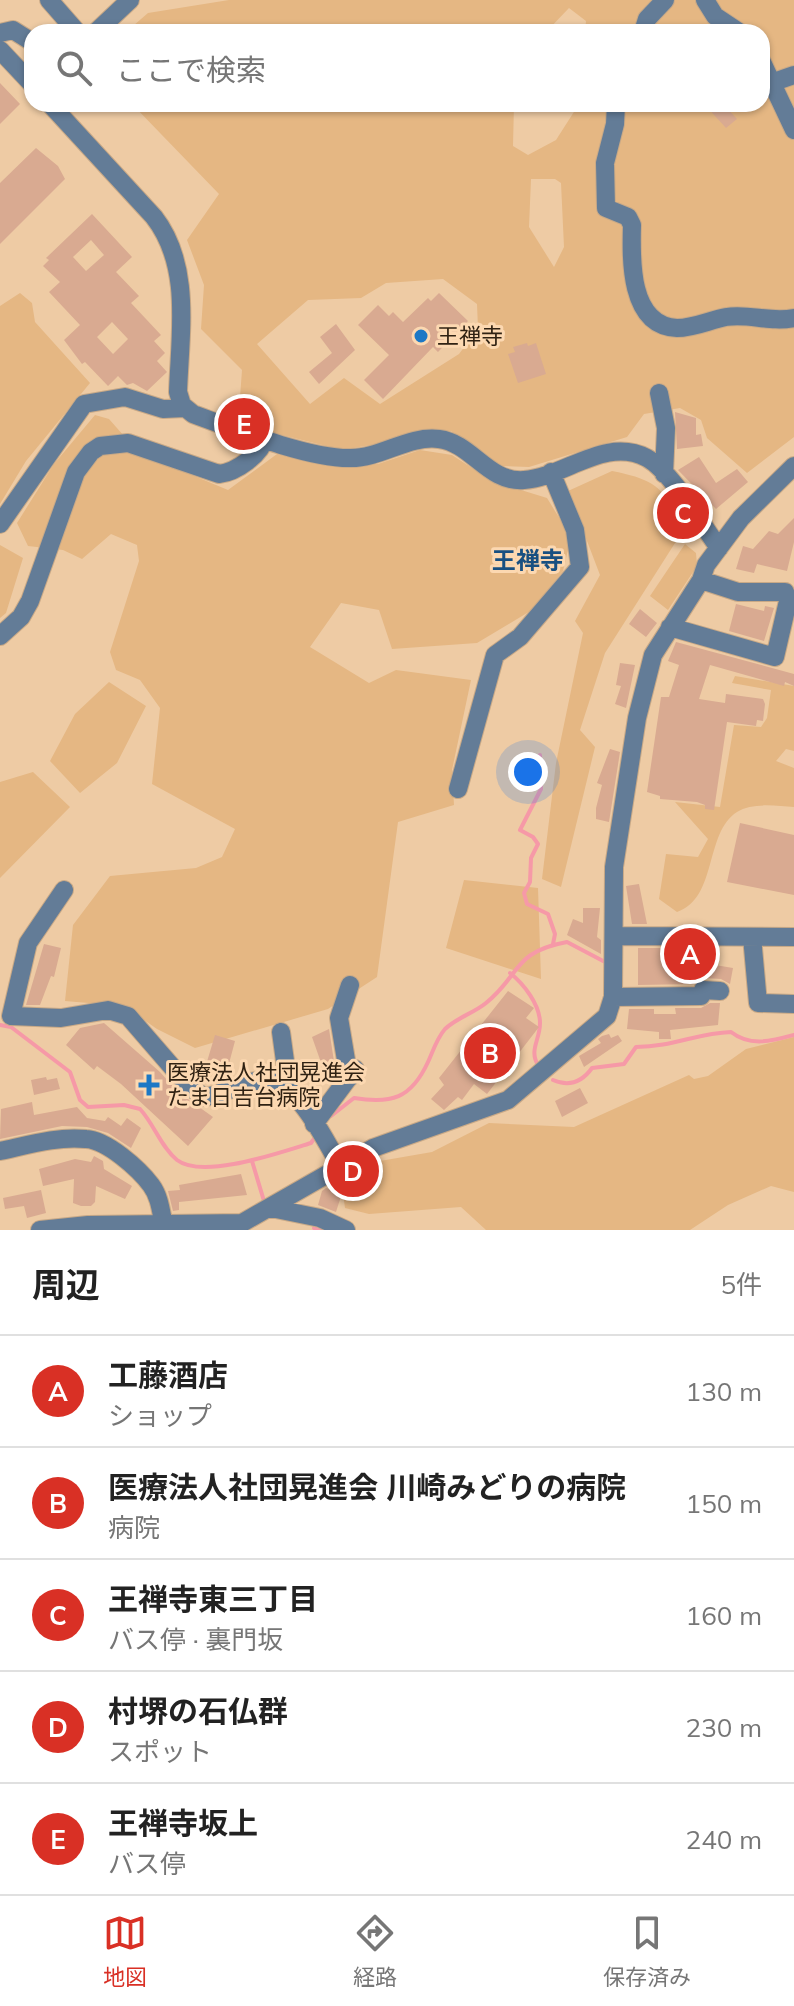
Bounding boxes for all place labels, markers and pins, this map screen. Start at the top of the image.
place label: 王禅寺 [437,322,503,350]
marker: 王禅寺 [412,327,430,345]
pin: E [218,394,270,454]
pin: C [657,483,709,543]
pin: A [664,924,716,984]
pin: B [464,1023,516,1083]
place label: 医療法人社団晃進会 たま日吉台病院 [167,1058,365,1111]
marker: 医療法人社団晃進会 たま日吉台病院 [138,1074,160,1096]
pin: D [327,1141,379,1201]

